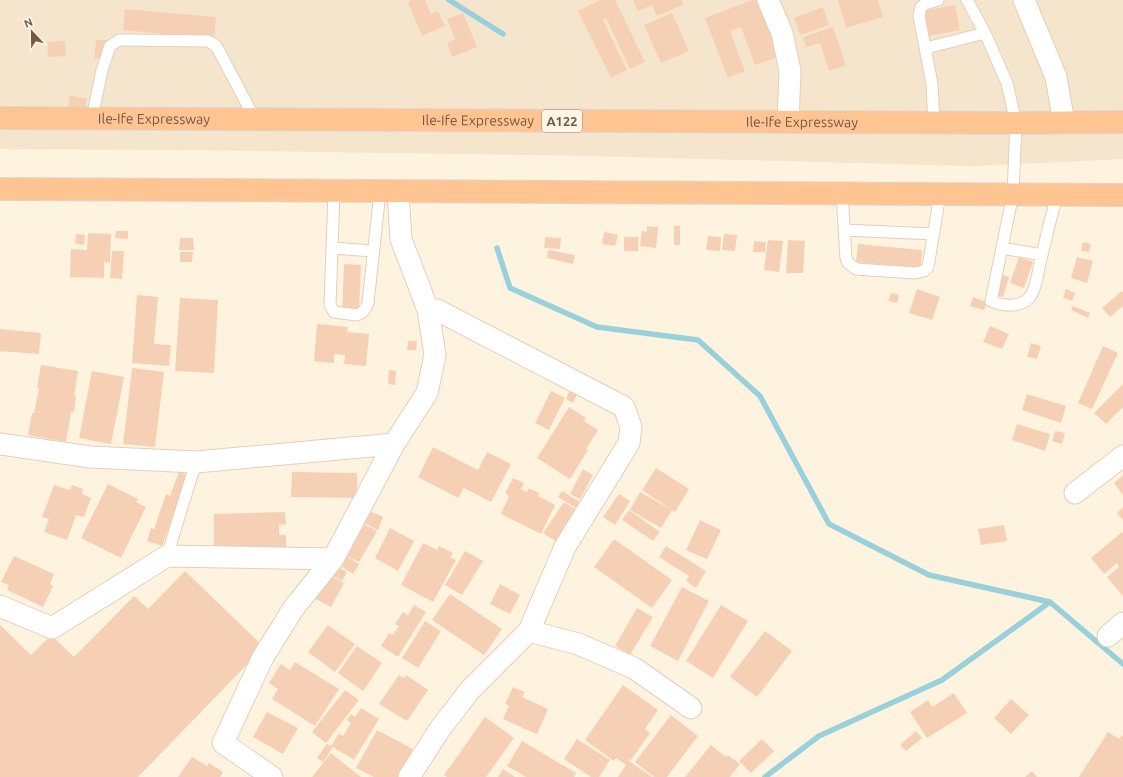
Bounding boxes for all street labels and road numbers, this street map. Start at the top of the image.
street label: Ile-Ife Expressway [98,110,210,127]
road number: A122 [542,110,582,132]
street label: Ile-Ife Expressway [422,112,534,129]
street label: Ile-Ife Expressway [746,114,858,130]

